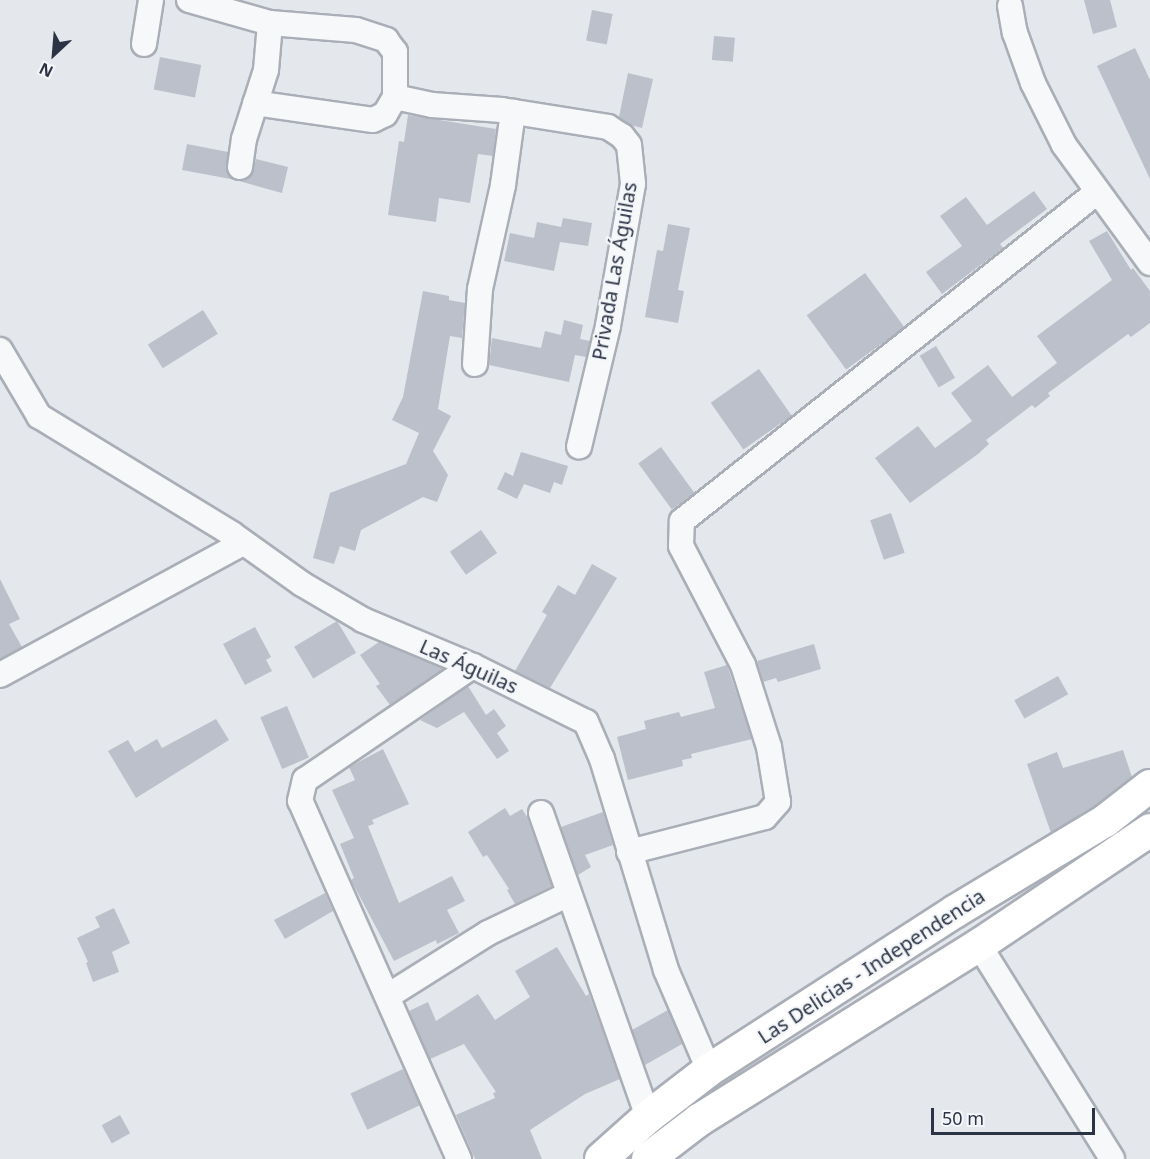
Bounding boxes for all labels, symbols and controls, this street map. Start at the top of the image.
north arrow [24,24,84,84]
text: N [35,57,57,83]
street label: Privada Las Águilas [586,180,642,362]
street label: Las Águilas [416,634,522,698]
street label: Las Delicias - Independencia [753,884,989,1048]
scale bar [934,1096,1098,1134]
text: 50 m [942,1106,984,1130]

